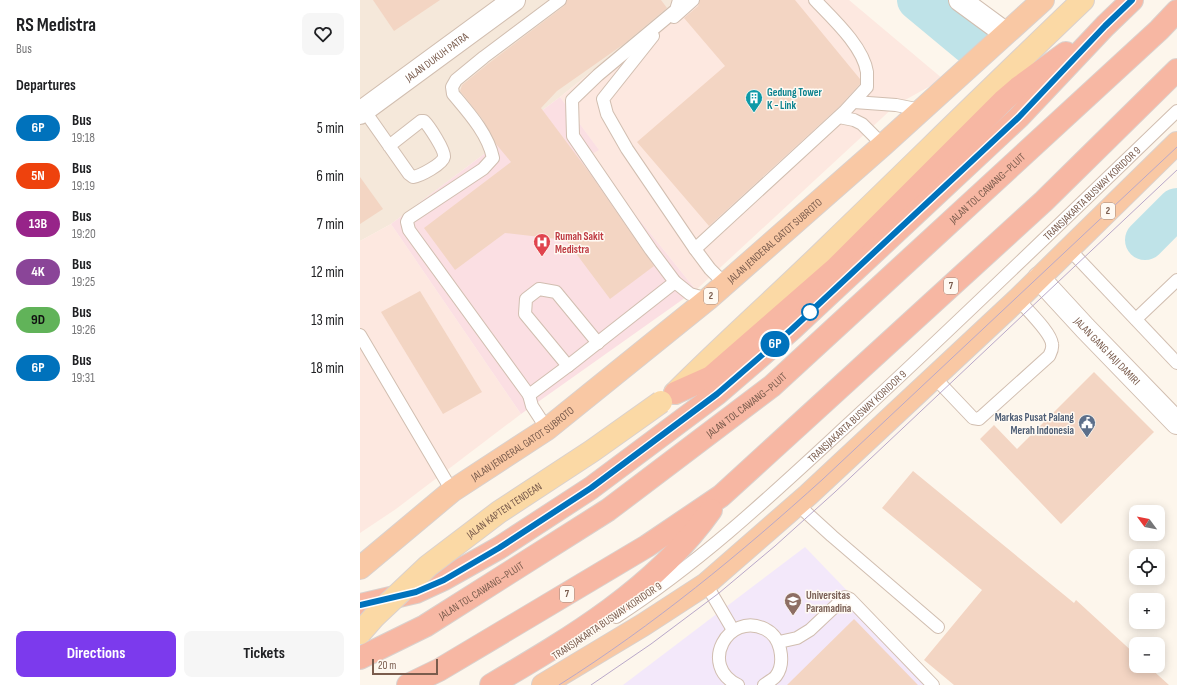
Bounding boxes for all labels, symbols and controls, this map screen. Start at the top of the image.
button: heart [302,13,344,55]
text: RS Medistra [16,14,96,37]
street label: JALAN DUKUH PATRA [402,29,471,85]
text: Bus [16,41,32,57]
text: Departures [16,76,76,95]
place label: Gedung Tower K - Link [767,86,822,112]
building icon: Gedung Tower K - Link [744,88,764,113]
text: Bus [72,111,91,130]
text: 6P [32,119,44,136]
text: 5 min [317,119,344,138]
text: 19:18 [72,130,95,146]
street label: TRANSJAKARTA BUSWAY KORIDOR 9 [1041,143,1143,243]
street label: JALAN TOL CAWANG–PLUIT [946,150,1028,227]
text: Bus [72,159,91,178]
text: 5N [31,167,45,184]
text: 6 min [316,167,344,186]
text: 19:19 [72,178,95,194]
street label: JALAN JENDERAL GATOT SUBROTO [724,195,825,286]
road number: 2 [1101,203,1115,219]
text: Bus [72,207,91,226]
text: 13B [29,215,47,232]
text: 7 min [317,215,344,234]
text: 19:20 [72,226,96,242]
place label: Rumah Sakit Medistra [555,230,604,256]
hospital icon: Rumah Sakit Medistra [532,232,552,257]
text: Bus [72,255,91,274]
text: 4K [31,263,45,280]
text: 12 min [311,263,344,282]
text: 19:25 [72,274,95,290]
road number: 7 [944,278,958,294]
road number: 2 [704,288,718,304]
text: Bus [72,303,91,322]
unlabelled marker [801,303,819,321]
text: 9D [31,311,45,328]
text: 13 min [311,311,344,330]
street label: JALAN GANG HAJI DAMIRI [1071,314,1143,388]
text: 19:26 [72,322,96,338]
line badge: 6P [757,331,793,357]
text: 6P [769,335,781,352]
text: Bus [72,351,91,370]
text: 6P [32,359,44,376]
text: 18 min [311,359,344,378]
street label: TRANSJAKARTA BUSWAY KORIDOR 9 [805,367,909,465]
street label: JALAN TOL CAWANG–PLUIT [703,369,790,441]
text: 19:31 [72,370,95,386]
street label: JALAN JENDERAL GATOT SUBROTO [468,404,576,484]
place label: Markas Pusat Palang Merah Indonesia [995,411,1074,437]
public building icon: Markas Pusat Palang Merah Indonesia [1077,413,1097,438]
street label: JALAN KAPTEN TENDEAN [463,479,544,542]
north arrow [1129,505,1165,541]
map controls [1129,505,1165,673]
button: locate [1129,549,1165,585]
street label: JALAN TOL CAWANG–PLUIT [435,558,527,623]
street label: TRANSJAKARTA BUSWAY KORIDOR 9 [550,579,664,663]
road number: 7 [560,586,574,602]
place label: Universitas Paramadina [806,589,852,615]
school or university icon: Universitas Paramadina [783,591,803,616]
button: + [1129,593,1165,629]
button: Directions [16,631,176,677]
button: Tickets [184,631,344,677]
button: − [1129,637,1165,673]
scale bar [372,657,438,676]
text: 20 m [378,659,396,672]

